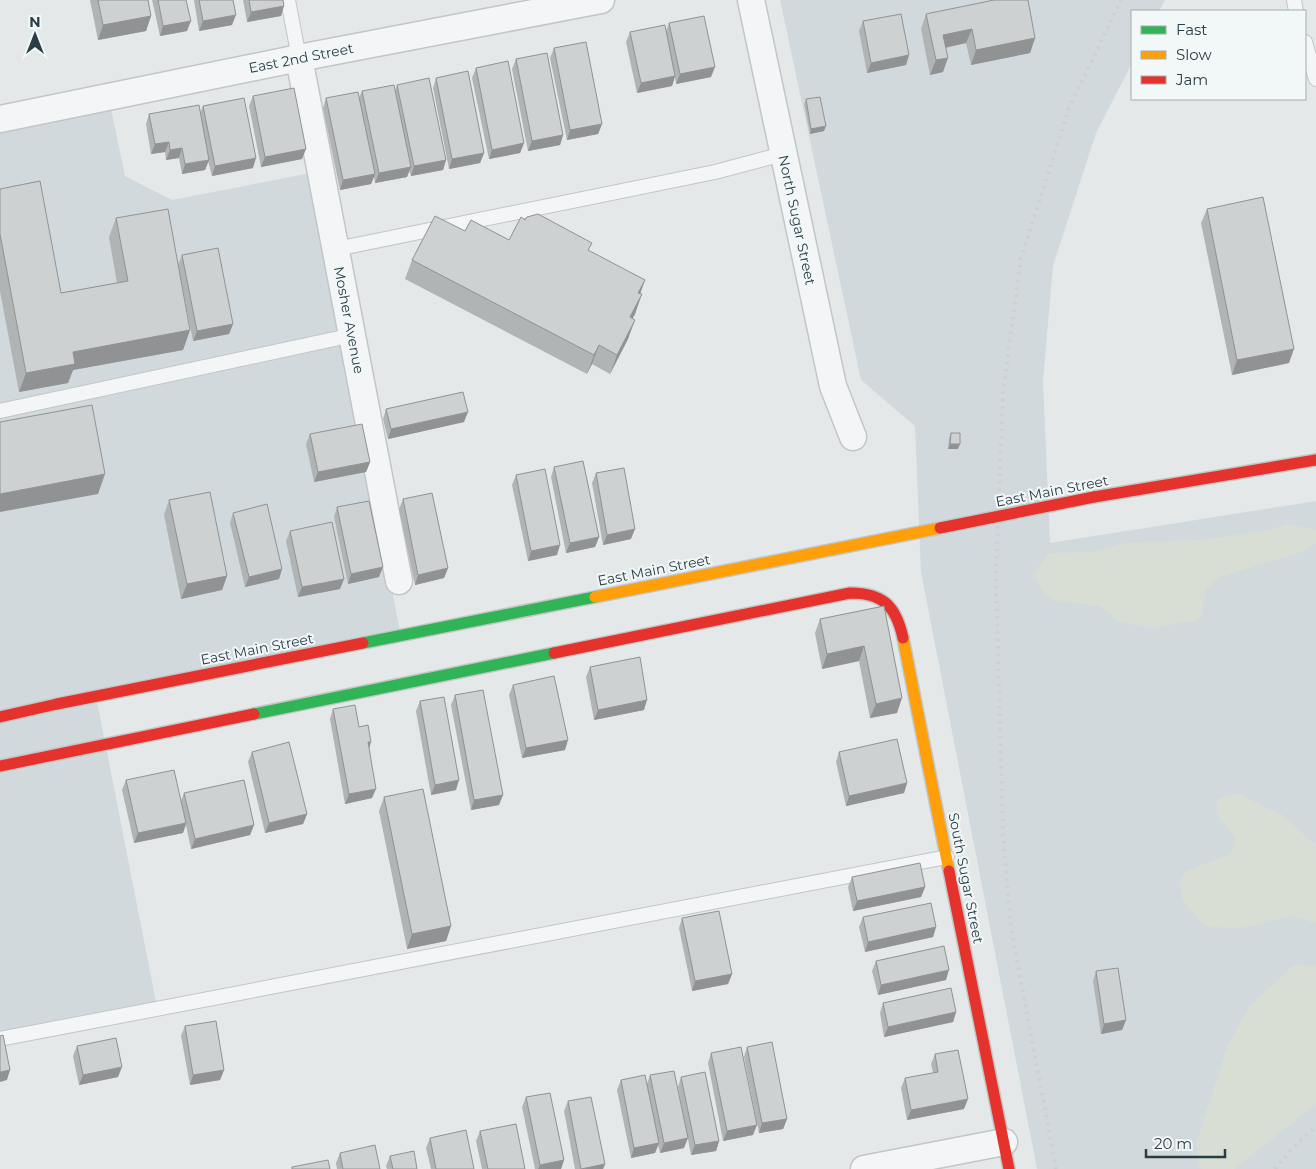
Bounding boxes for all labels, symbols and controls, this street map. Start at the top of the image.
north arrow [10,10,60,60]
legend [1131,10,1306,100]
text: N [29,13,41,31]
text: Fast [1176,20,1207,39]
street label: East 2nd Street [247,39,355,77]
text: Slow [1176,45,1212,64]
text: Jam [1175,70,1208,89]
street label: North Sugar Street [774,153,820,287]
street label: Mosher Avenue [330,265,368,375]
street label: East Main Street [994,471,1110,511]
street label: East Main Street [596,550,712,590]
street label: East Main Street [199,629,315,669]
street label: South Sugar Street [944,811,988,945]
scale bar [1146,1126,1225,1158]
text: 20 m [1154,1134,1192,1153]

